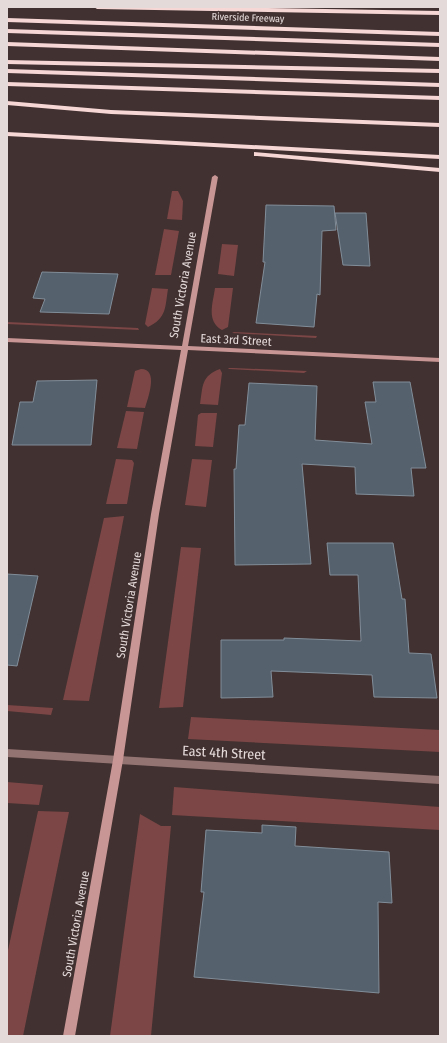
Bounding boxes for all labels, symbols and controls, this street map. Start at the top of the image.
street label: Riverside Freeway [211,11,285,25]
street label: South Victoria Avenue [167,231,199,339]
street label: East 3rd Street [200,331,272,349]
street label: South Victoria Avenue [114,551,144,659]
street label: East 4th Street [182,742,267,764]
street label: South Victoria Avenue [60,870,92,978]

